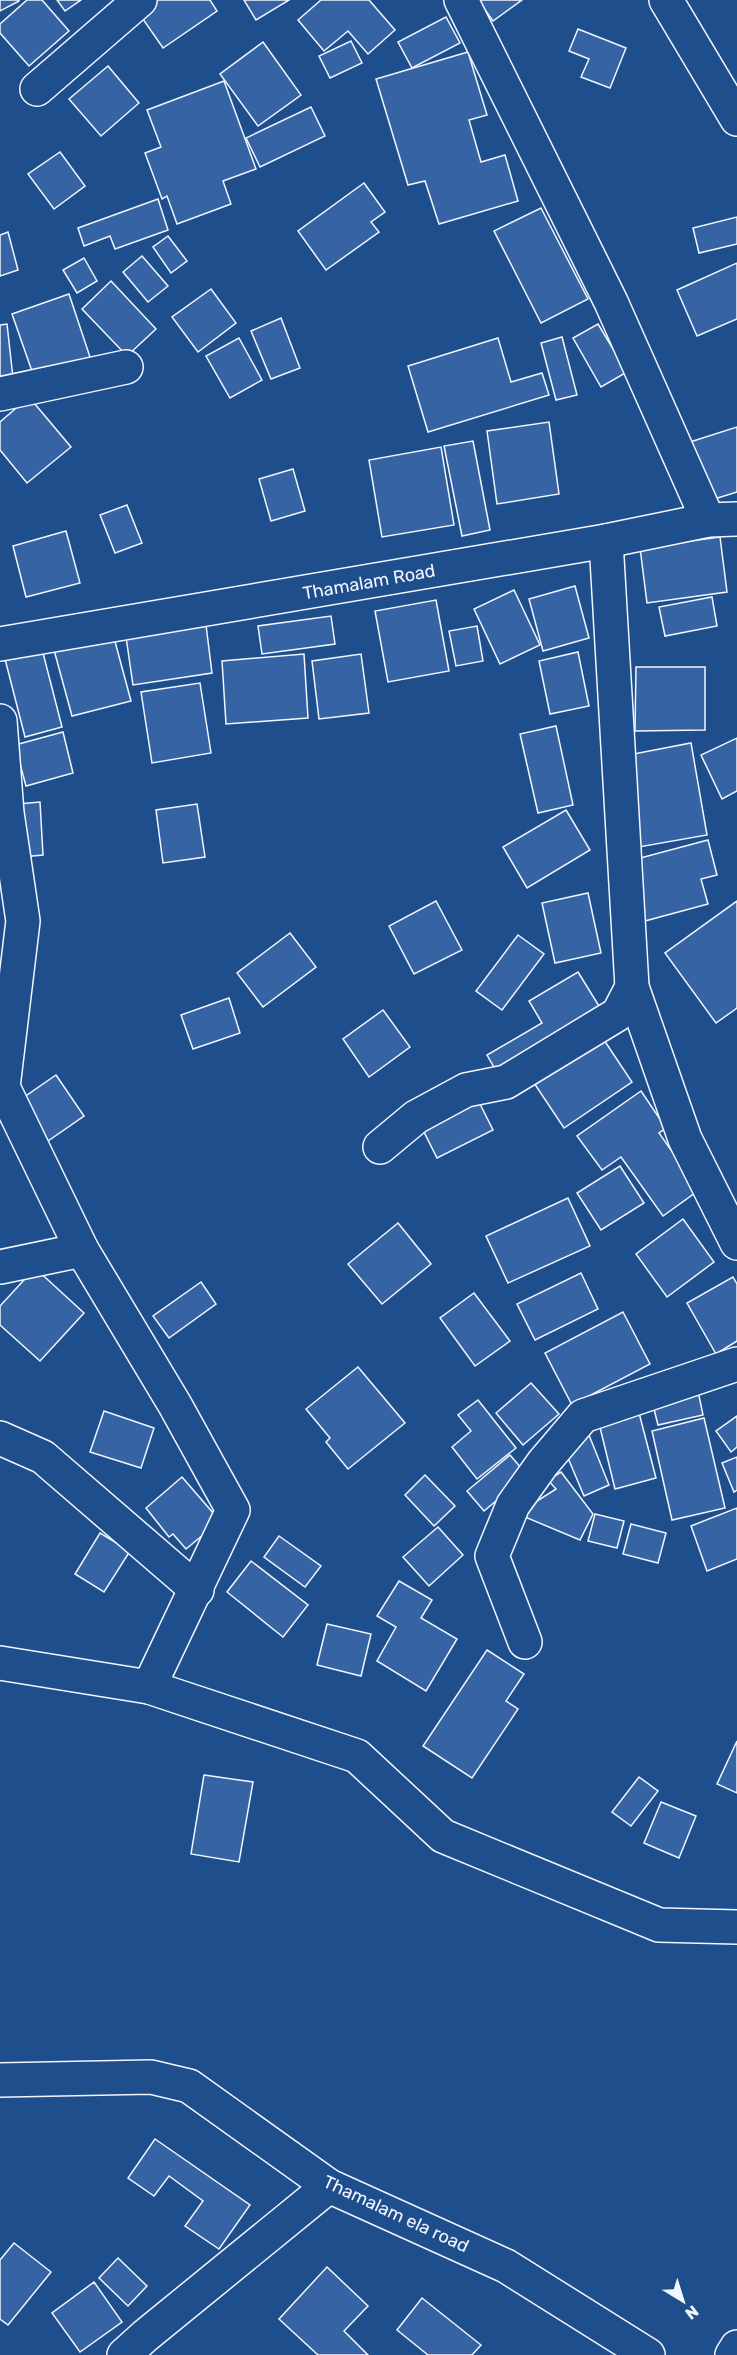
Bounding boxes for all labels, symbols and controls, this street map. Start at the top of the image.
street label: Thamalam Road [301,560,437,604]
street label: Thamalam ela road [320,2171,472,2257]
north arrow [653,2271,713,2331]
text: N [682,2301,702,2323]

